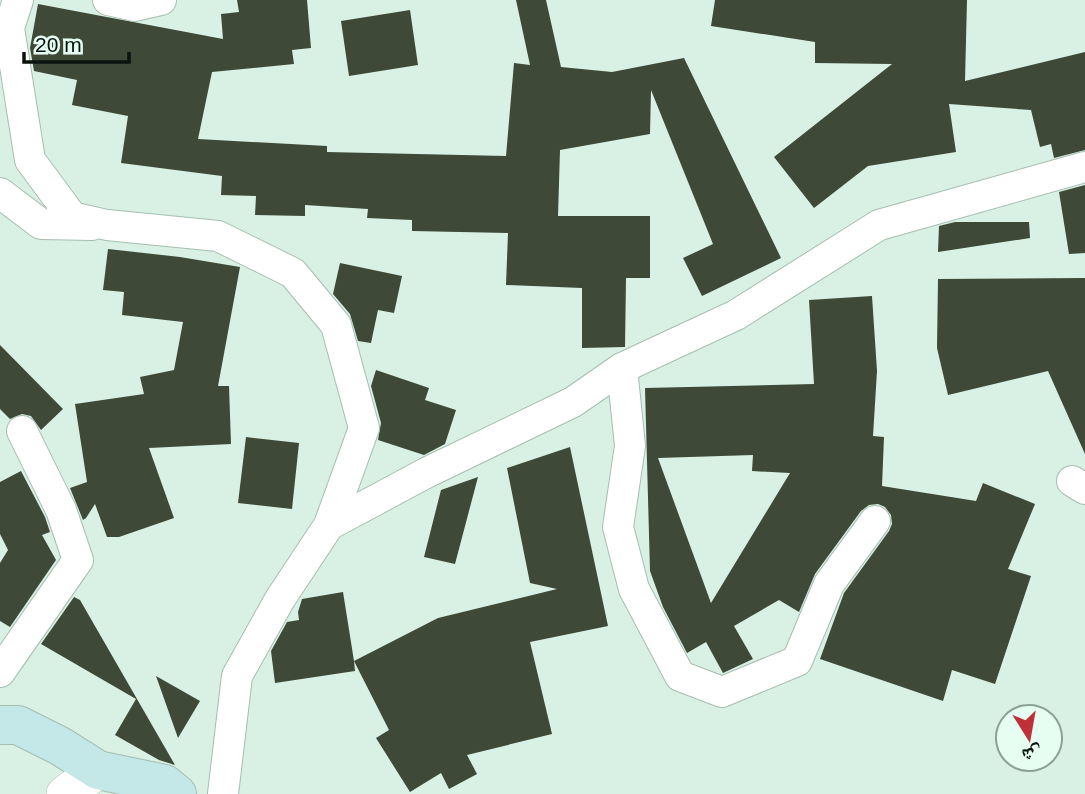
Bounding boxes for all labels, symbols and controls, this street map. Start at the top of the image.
scale bar [24,21,130,65]
text: 20 m [35,33,82,56]
north arrow [994,703,1064,773]
text: ش [1020,741,1044,766]

